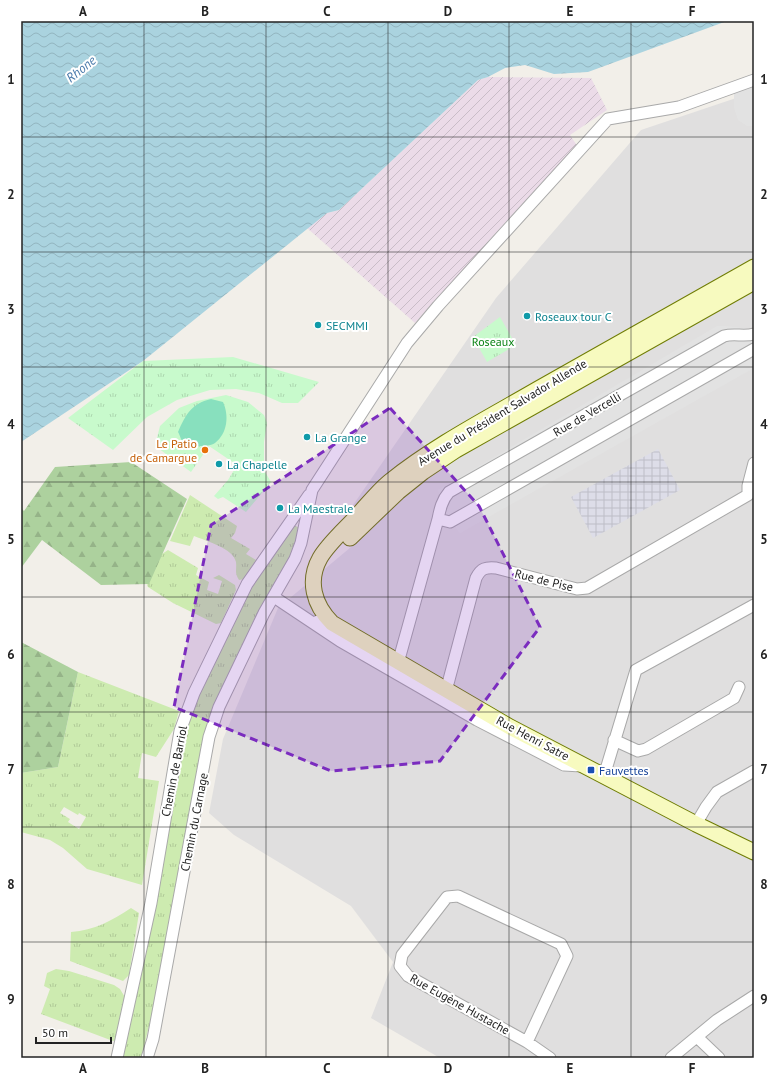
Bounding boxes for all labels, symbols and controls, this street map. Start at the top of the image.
text: A [79,3,87,20]
text: B [201,3,209,20]
text: C [323,3,331,20]
text: D [444,3,452,20]
text: E [567,3,574,20]
text: F [689,3,696,20]
water label: Rhone [63,52,99,86]
text: 1 [7,71,15,88]
text: 1 [760,71,768,88]
text: 2 [7,186,15,203]
text: 2 [760,186,768,203]
text: 3 [7,301,15,318]
text: 3 [760,301,768,318]
place label: Roseaux tour C [535,309,612,324]
marker: Roseaux tour C [522,311,532,321]
place label: SECMMI [326,318,368,333]
marker: SECMMI [313,320,323,330]
park label: Roseaux [472,334,514,349]
street label: Avenue du Président Salvador Allende [415,355,589,469]
street label: Rue de Vercelli [550,389,624,439]
text: 4 [7,416,15,433]
text: 4 [760,416,768,433]
place label: La Grange [315,430,367,445]
marker: La Grange [302,432,312,442]
place label: Le Patio de Camargue [130,436,197,465]
marker: Le Patio de Camargue [200,445,210,455]
place label: La Chapelle [227,457,287,472]
marker: La Chapelle [214,459,224,469]
place label: La Maestrale [288,501,353,516]
marker: La Maestrale [275,503,285,513]
text: 5 [7,531,15,548]
text: 5 [760,531,768,548]
street label: Rue de Pise [513,566,575,594]
text: 6 [7,646,15,663]
text: 6 [760,646,768,663]
street label: Rue Henri Satre [494,712,572,764]
street label: Chemin de Barriol [158,724,190,818]
text: 7 [7,761,15,778]
text: 7 [760,761,768,778]
place label: Fauvettes [599,763,649,778]
marker: Fauvettes [586,765,596,775]
street label: Chemin du Carnage [177,771,211,873]
text: 8 [7,876,15,893]
text: 8 [760,876,768,893]
street label: Rue Eugène Hustache [407,970,513,1038]
text: 9 [7,991,15,1008]
text: 9 [760,991,768,1008]
scale bar [36,1019,111,1045]
text: 50 m [42,1025,68,1040]
text: A [79,1060,87,1077]
text: B [201,1060,209,1077]
text: C [323,1060,331,1077]
text: D [444,1060,452,1077]
text: E [567,1060,574,1077]
text: F [689,1060,696,1077]

